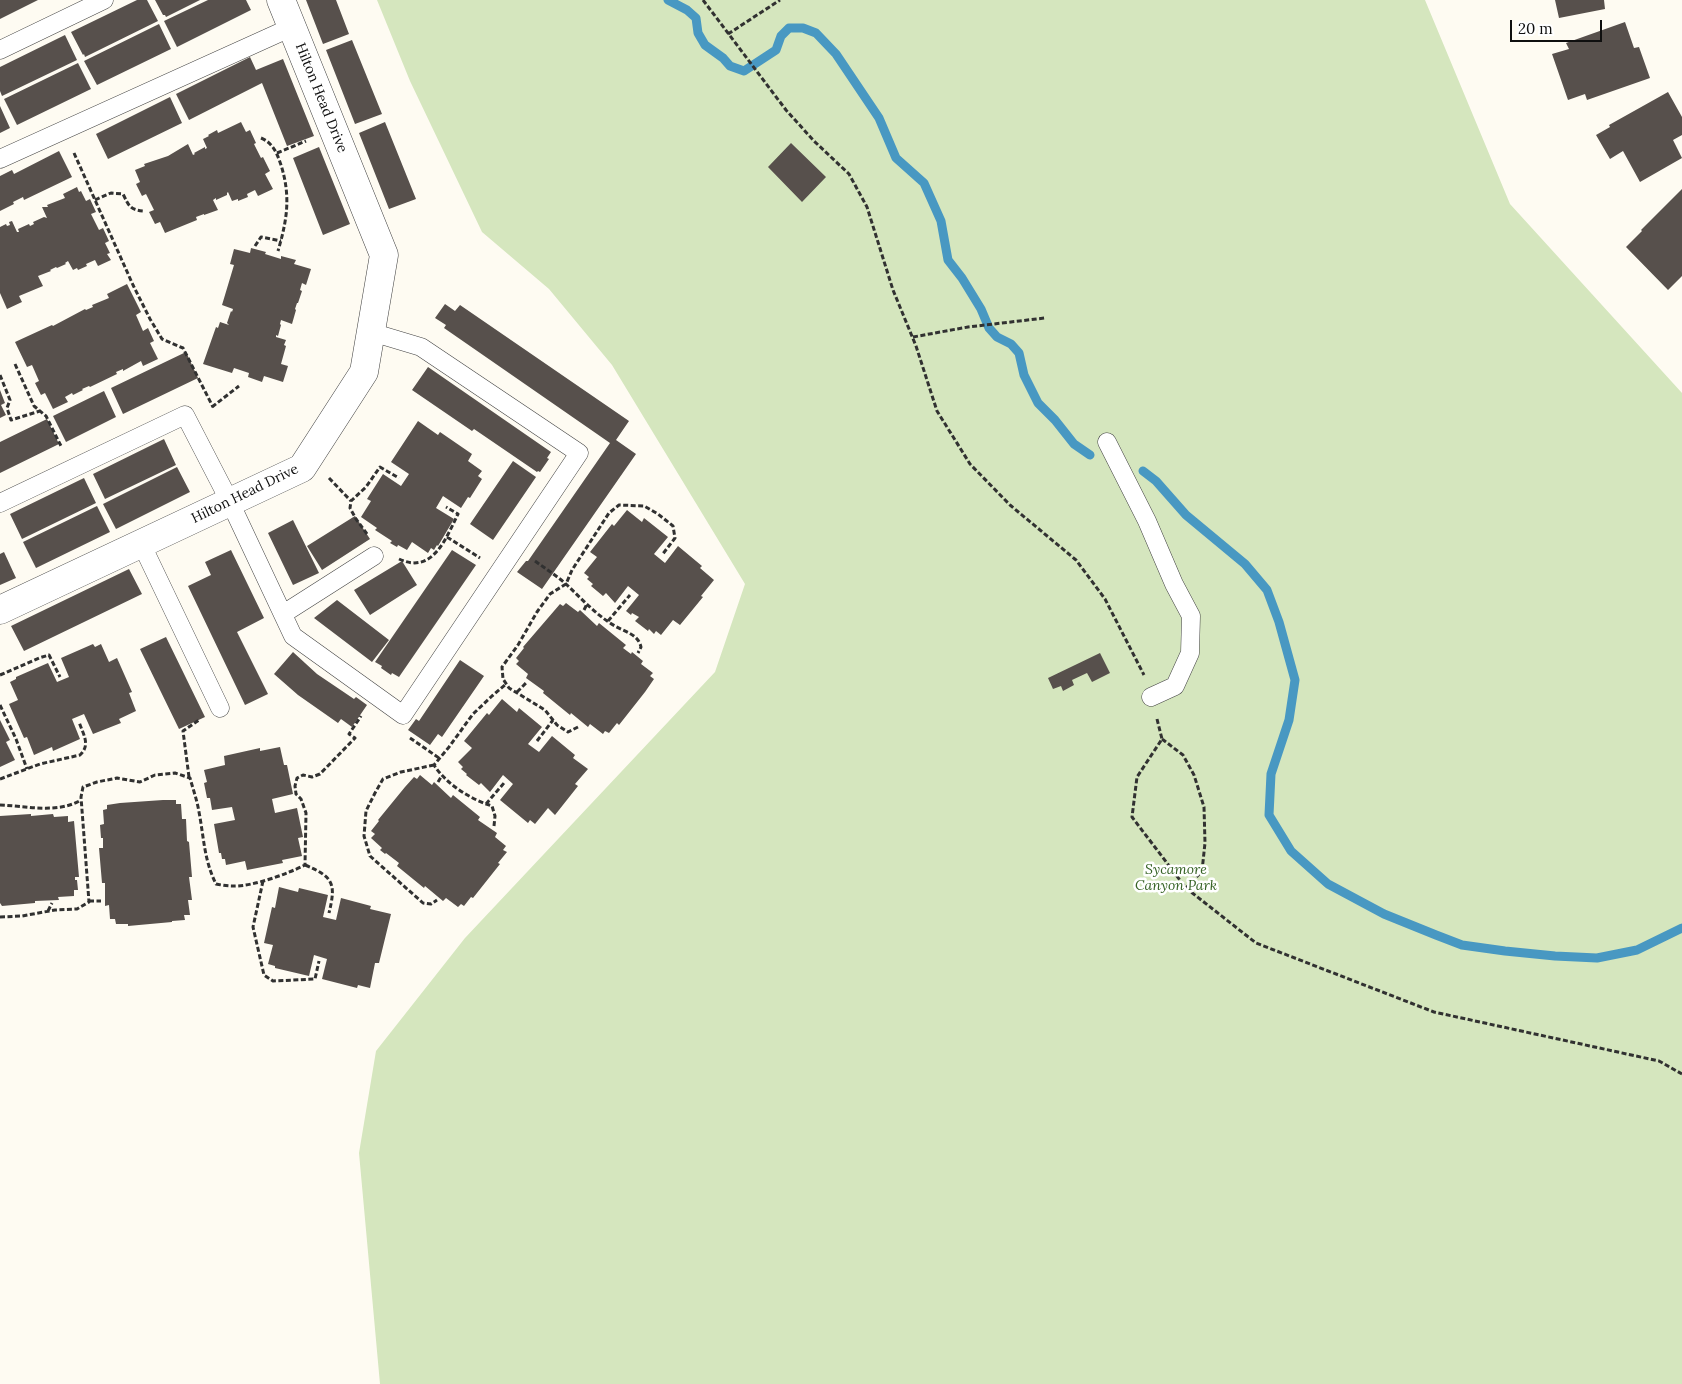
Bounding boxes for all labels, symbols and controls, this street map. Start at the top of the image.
scale bar [1512,10,1604,42]
text: 20 m [1518,19,1553,38]
street label: Hilton Head Drive [291,41,351,155]
street label: Hilton Head Drive [189,461,301,527]
park label: Sycamore Canyon Park [1135,862,1217,894]

